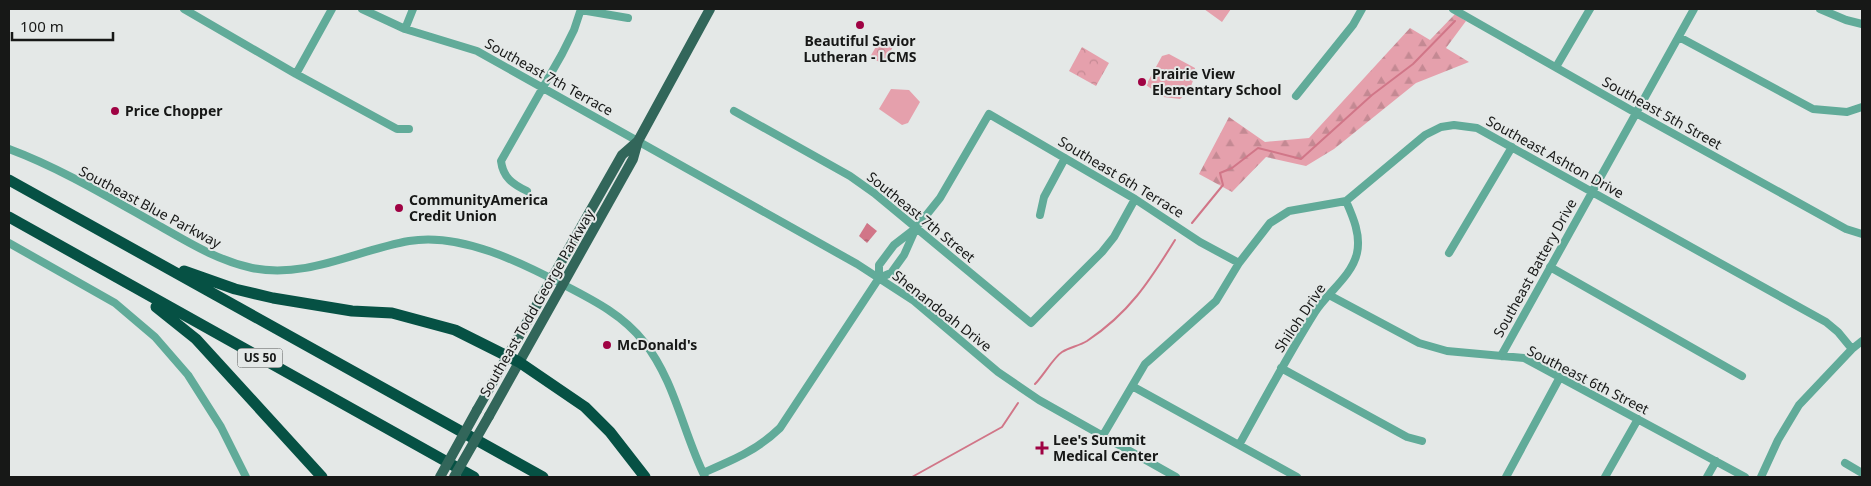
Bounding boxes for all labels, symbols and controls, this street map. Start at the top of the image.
scale bar [12,10,114,42]
text: 100 m [20,16,64,36]
marker: Beautiful Savior Lutheran - LCMS [854,19,866,31]
place label: Beautiful Savior Lutheran - LCMS [803,31,917,66]
street label: Southeast 7th Terrace [482,33,617,120]
place label: Prairie View Elementary School [1152,64,1282,99]
street label: Southeast 5th Street [1599,72,1725,153]
marker: Prairie View Elementary School [1136,76,1148,88]
place label: Price Chopper [125,101,223,120]
marker: Price Chopper [109,105,121,117]
street label: Southeast Ashton Drive [1483,111,1627,202]
street label: Southeast 6th Terrace [1055,131,1188,222]
street label: Southeast Blue Parkway [76,161,225,252]
street label: Southeast 7th Street [863,167,979,266]
place label: CommunityAmerica Credit Union [409,190,548,225]
street label: Southeast Battery Drive [1488,195,1581,341]
marker: CommunityAmerica Credit Union [393,202,405,214]
street label: Southeast Todd George Parkway [475,205,599,400]
street label: Shenandoah Drive [889,266,996,355]
street label: Shiloh Drive [1270,280,1330,356]
place label: McDonald's [617,335,697,354]
marker: McDonald's [601,339,613,351]
street label: Southeast 6th Street [1524,341,1652,418]
road number: US 50 [238,348,282,368]
place label: Lee's Summit Medical Center [1053,430,1159,465]
marker: Lee's Summit Medical Center [1035,441,1049,455]

